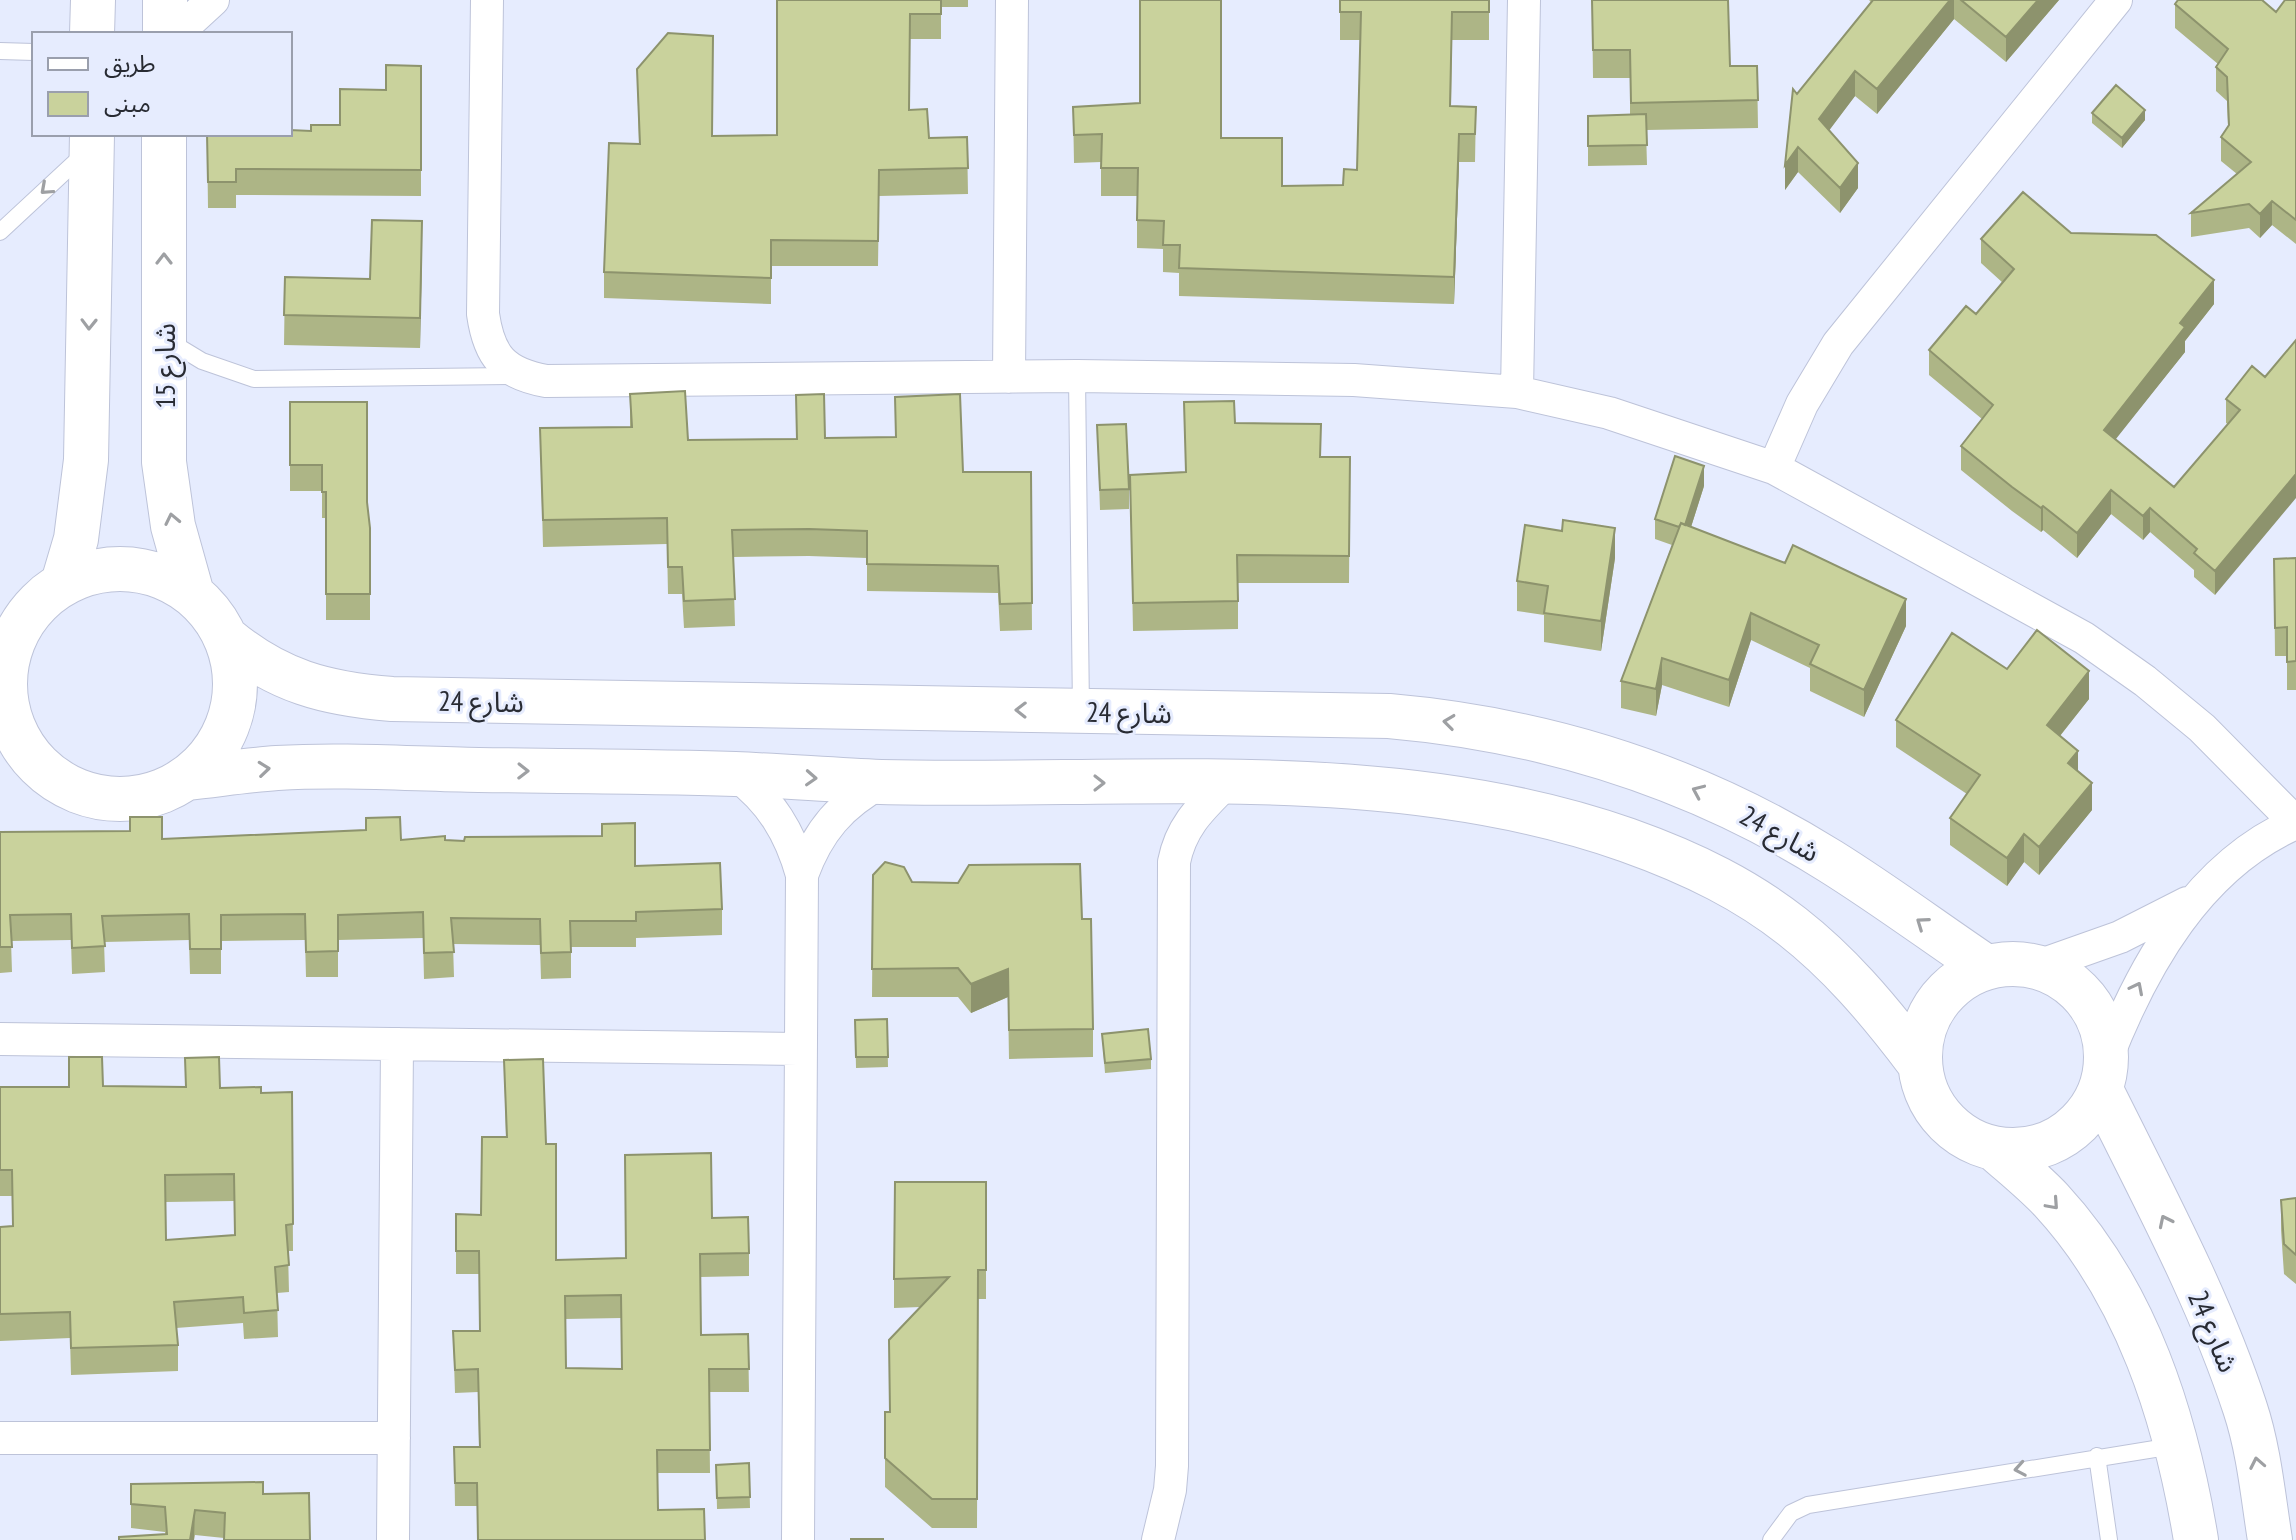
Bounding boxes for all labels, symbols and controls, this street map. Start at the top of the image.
legend [32,32,292,136]
text: طريق [104,48,156,79]
text: مبنى [104,88,151,119]
one-way arrow [41,180,56,194]
one-way arrow [155,252,173,265]
one-way arrow [80,318,97,331]
street label: شارع 15 [146,323,186,409]
one-way arrow [164,512,181,526]
street label: شارع 24 [438,682,524,723]
street label: شارع 24 [1086,693,1172,734]
one-way arrow [1014,702,1027,719]
one-way arrow [1442,713,1455,730]
one-way arrow [258,761,271,778]
one-way arrow [517,762,530,780]
one-way arrow [805,769,818,786]
one-way arrow [1093,774,1106,792]
one-way arrow [1692,785,1707,801]
street label: شارع 24 [1732,796,1826,873]
one-way arrow [1916,918,1930,933]
one-way arrow [2128,982,2143,997]
one-way arrow [2043,1194,2057,1209]
one-way arrow [2159,1215,2175,1229]
street label: شارع 24 [2177,1284,2248,1379]
one-way arrow [2250,1456,2267,1470]
one-way arrow [2013,1459,2027,1476]

